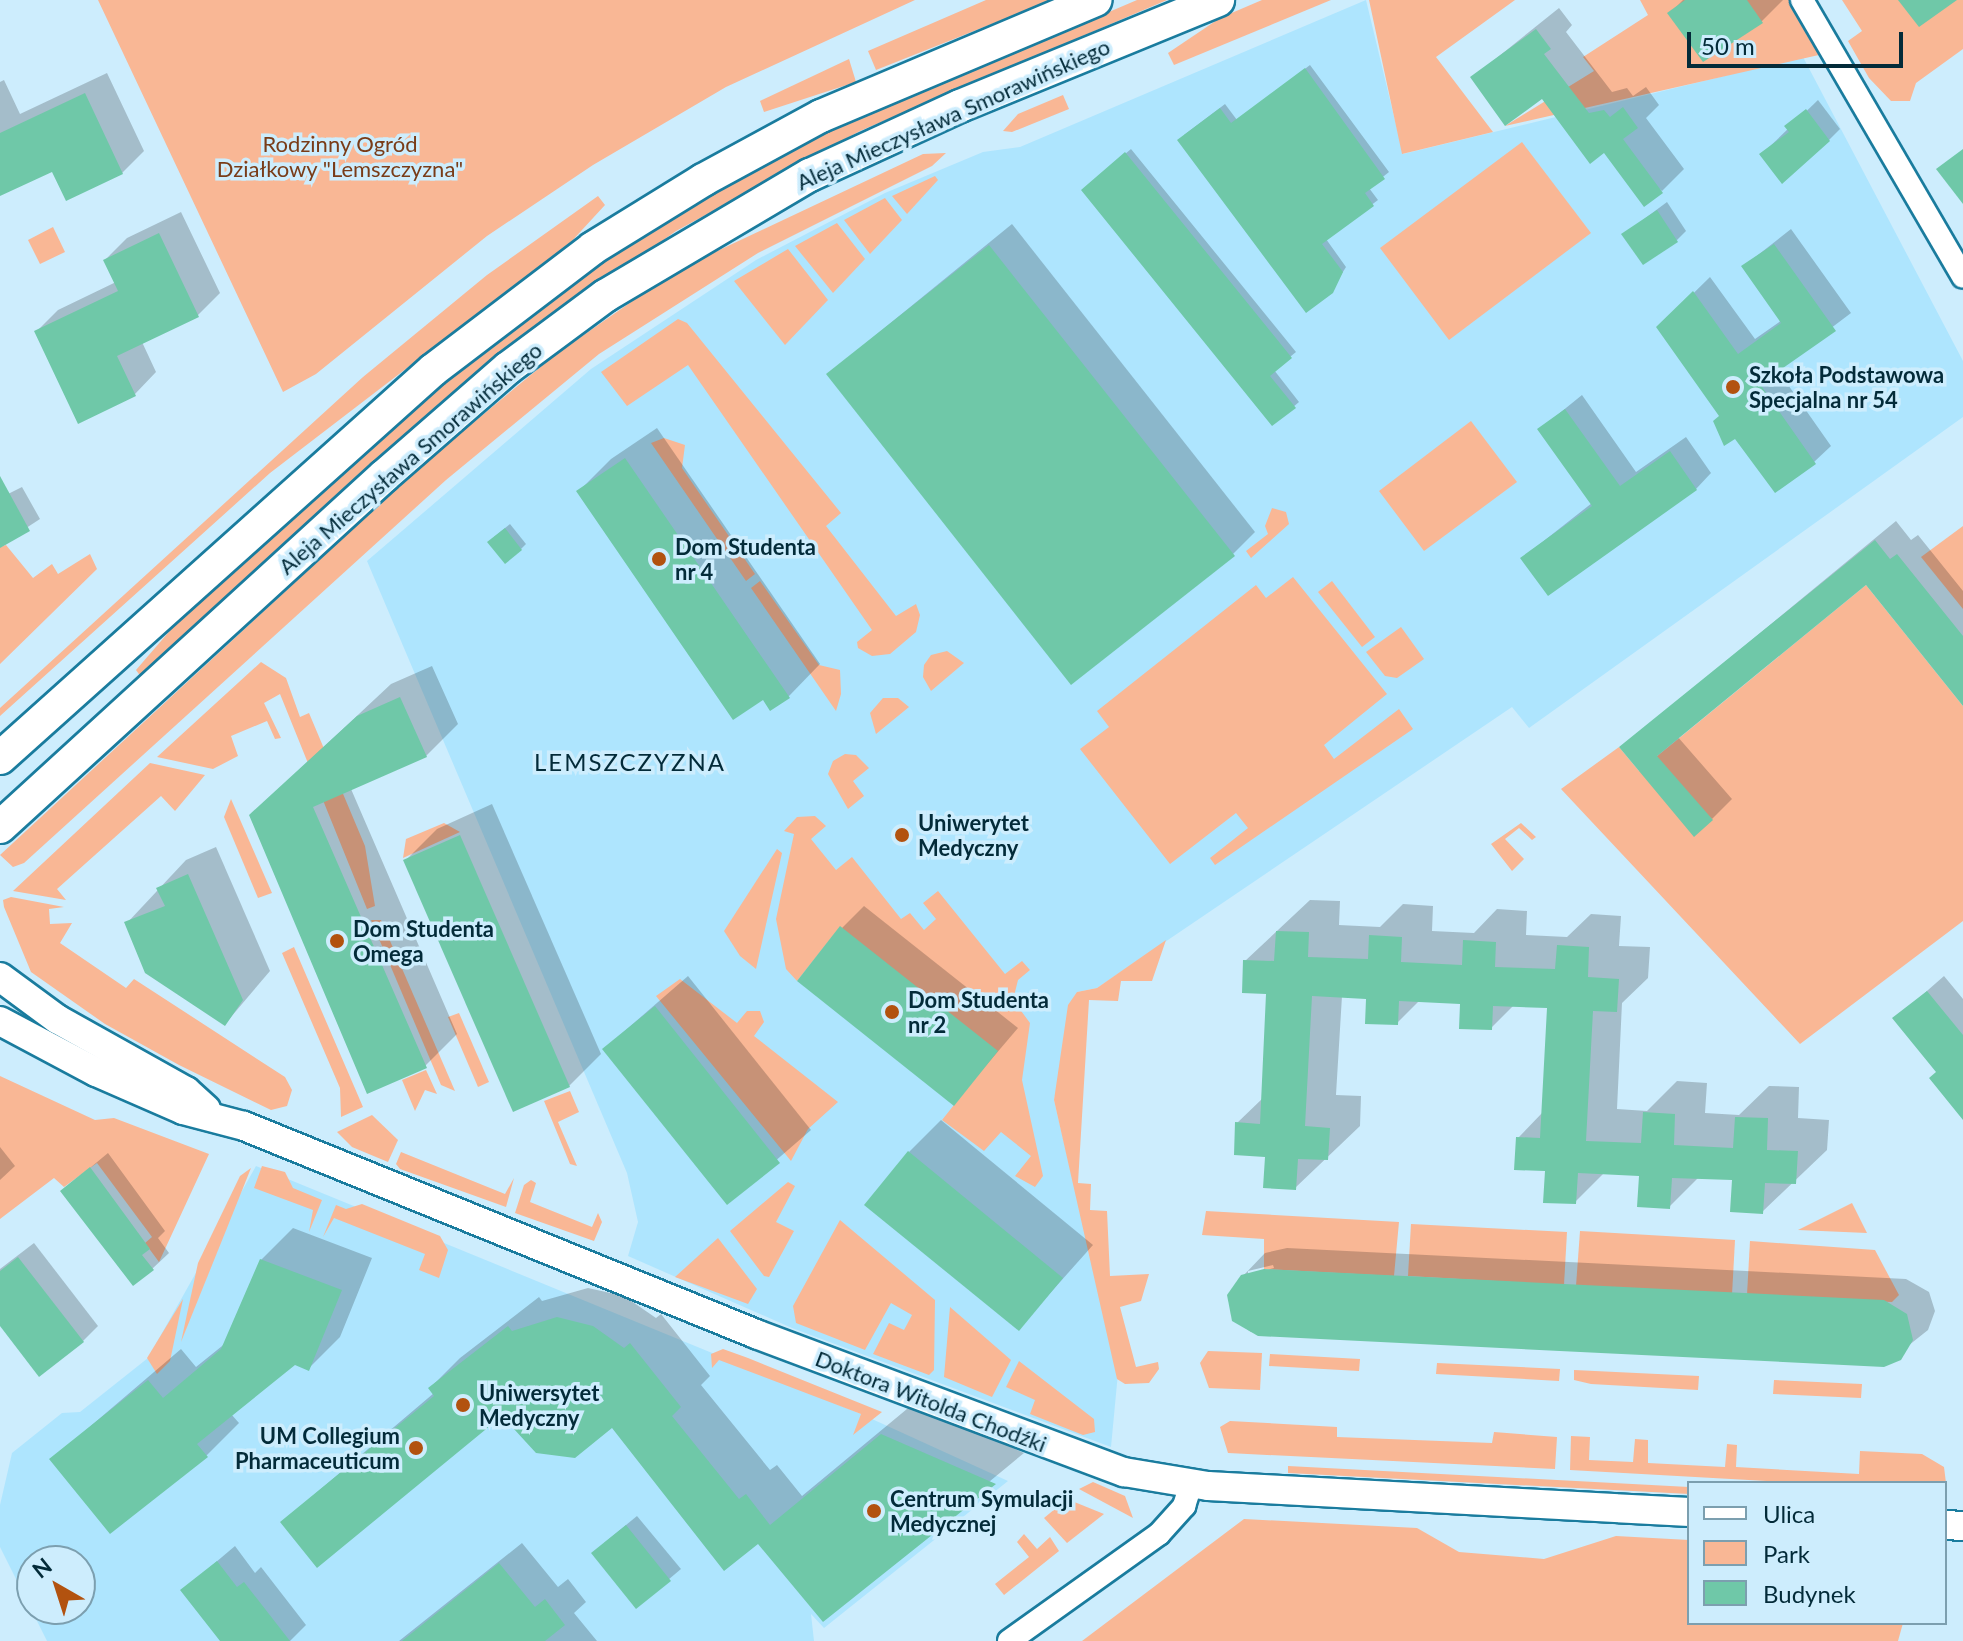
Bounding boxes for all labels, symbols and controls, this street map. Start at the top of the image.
scale bar [1691,16,1907,66]
text: 50 m [1701,31,1755,60]
street label: Aleja Mieczysława Smorawińskiego [792,33,1114,195]
park label: Rodzinny Ogród Działkowy "Lemszczyzna" [216,130,464,182]
street label: Aleja Mieczysława Smorawińskiego [273,336,547,580]
place label: Szkoła Podstawowa Specjalna nr 54 [1749,361,1944,412]
marker: Szkoła Podstawowa Specjalna nr 54 [1724,378,1742,396]
place label: Dom Studenta nr 4 [675,533,816,584]
marker: Dom Studenta nr 4 [650,550,668,568]
district label: LEMSZCZYZNA [534,748,726,776]
place label: Uniwerytet Medyczny [918,809,1029,860]
marker: Uniwerytet Medyczny [893,826,911,844]
place label: Dom Studenta Omega [353,915,494,966]
marker: Dom Studenta Omega [328,932,346,950]
place label: Dom Studenta nr 2 [908,986,1049,1038]
marker: Dom Studenta nr 2 [883,1003,901,1021]
street label: Doktora Witolda Chodźki [812,1345,1050,1457]
place label: Uniwersytet Medyczny [479,1379,599,1430]
marker: Uniwersytet Medyczny [454,1396,472,1414]
place label: UM Collegium Pharmaceuticum [235,1422,400,1474]
marker: UM Collegium Pharmaceuticum [407,1439,425,1457]
legend [1687,1481,1947,1625]
place label: Centrum Symulacji Medycznej [890,1485,1073,1536]
text: Ulica [1763,1499,1815,1528]
marker: Centrum Symulacji Medycznej [865,1502,883,1520]
text: Park [1763,1539,1810,1568]
north arrow [16,1545,96,1625]
text: N [27,1552,57,1583]
text: Budynek [1763,1579,1856,1608]

